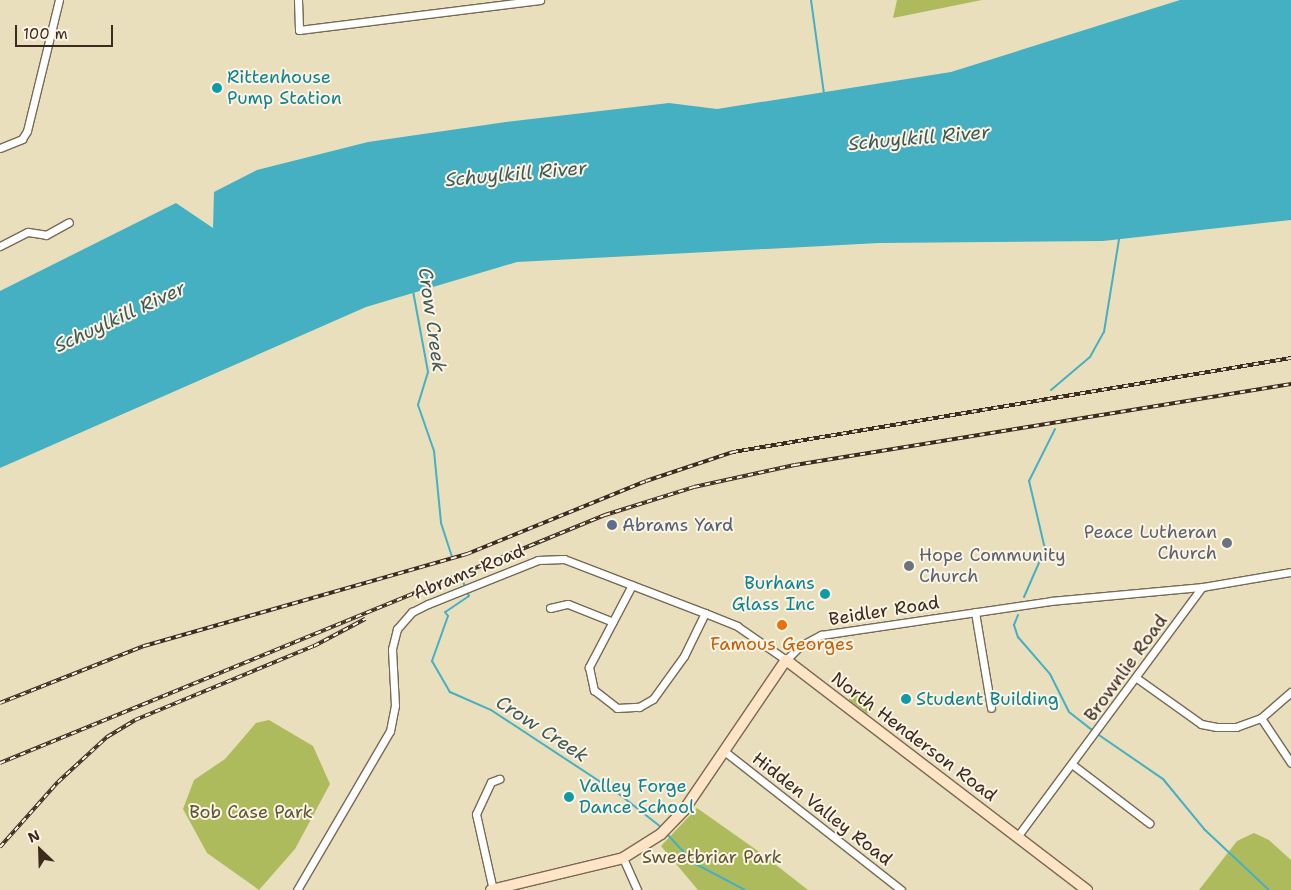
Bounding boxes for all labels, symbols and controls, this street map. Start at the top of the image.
scale bar [18,15,115,47]
text: 100 m [23,24,68,44]
place label: Rittenhouse Pump Station [227,67,342,110]
marker: Rittenhouse Pump Station [211,82,223,94]
water label: Schuylkill River [847,120,991,156]
water label: Schuylkill River [444,156,588,192]
water label: Crow Creek [413,266,451,374]
water label: Schuylkill River [51,277,189,357]
place label: Abrams Yard [622,514,733,536]
marker: Abrams Yard [606,519,618,531]
place label: Peace Lutheran Church [1084,522,1217,564]
marker: Peace Lutheran Church [1221,537,1233,549]
street label: Abrams Road [410,540,528,604]
place label: Hope Community Church [919,545,1066,588]
marker: Hope Community Church [903,560,915,572]
place label: Burhans Glass Inc [732,573,815,616]
marker: Burhans Glass Inc [819,588,831,600]
street label: Beidler Road [827,592,941,630]
street label: Brownlie Road [1080,610,1172,726]
marker: Famous Georges [776,619,788,631]
place label: Famous Georges [710,633,854,655]
street label: North Henderson Road [827,668,1001,806]
place label: Student Building [916,688,1059,710]
water label: Crow Creek [492,691,592,767]
marker: Student Building [900,693,912,705]
street label: Hidden Valley Road [748,748,896,870]
place label: Valley Forge Dance School [579,776,694,819]
marker: Valley Forge Dance School [563,791,575,803]
park label: Bob Case Park [189,801,313,823]
north arrow [15,825,65,875]
text: N [25,826,43,847]
park label: Sweetbriar Park [642,846,782,868]

